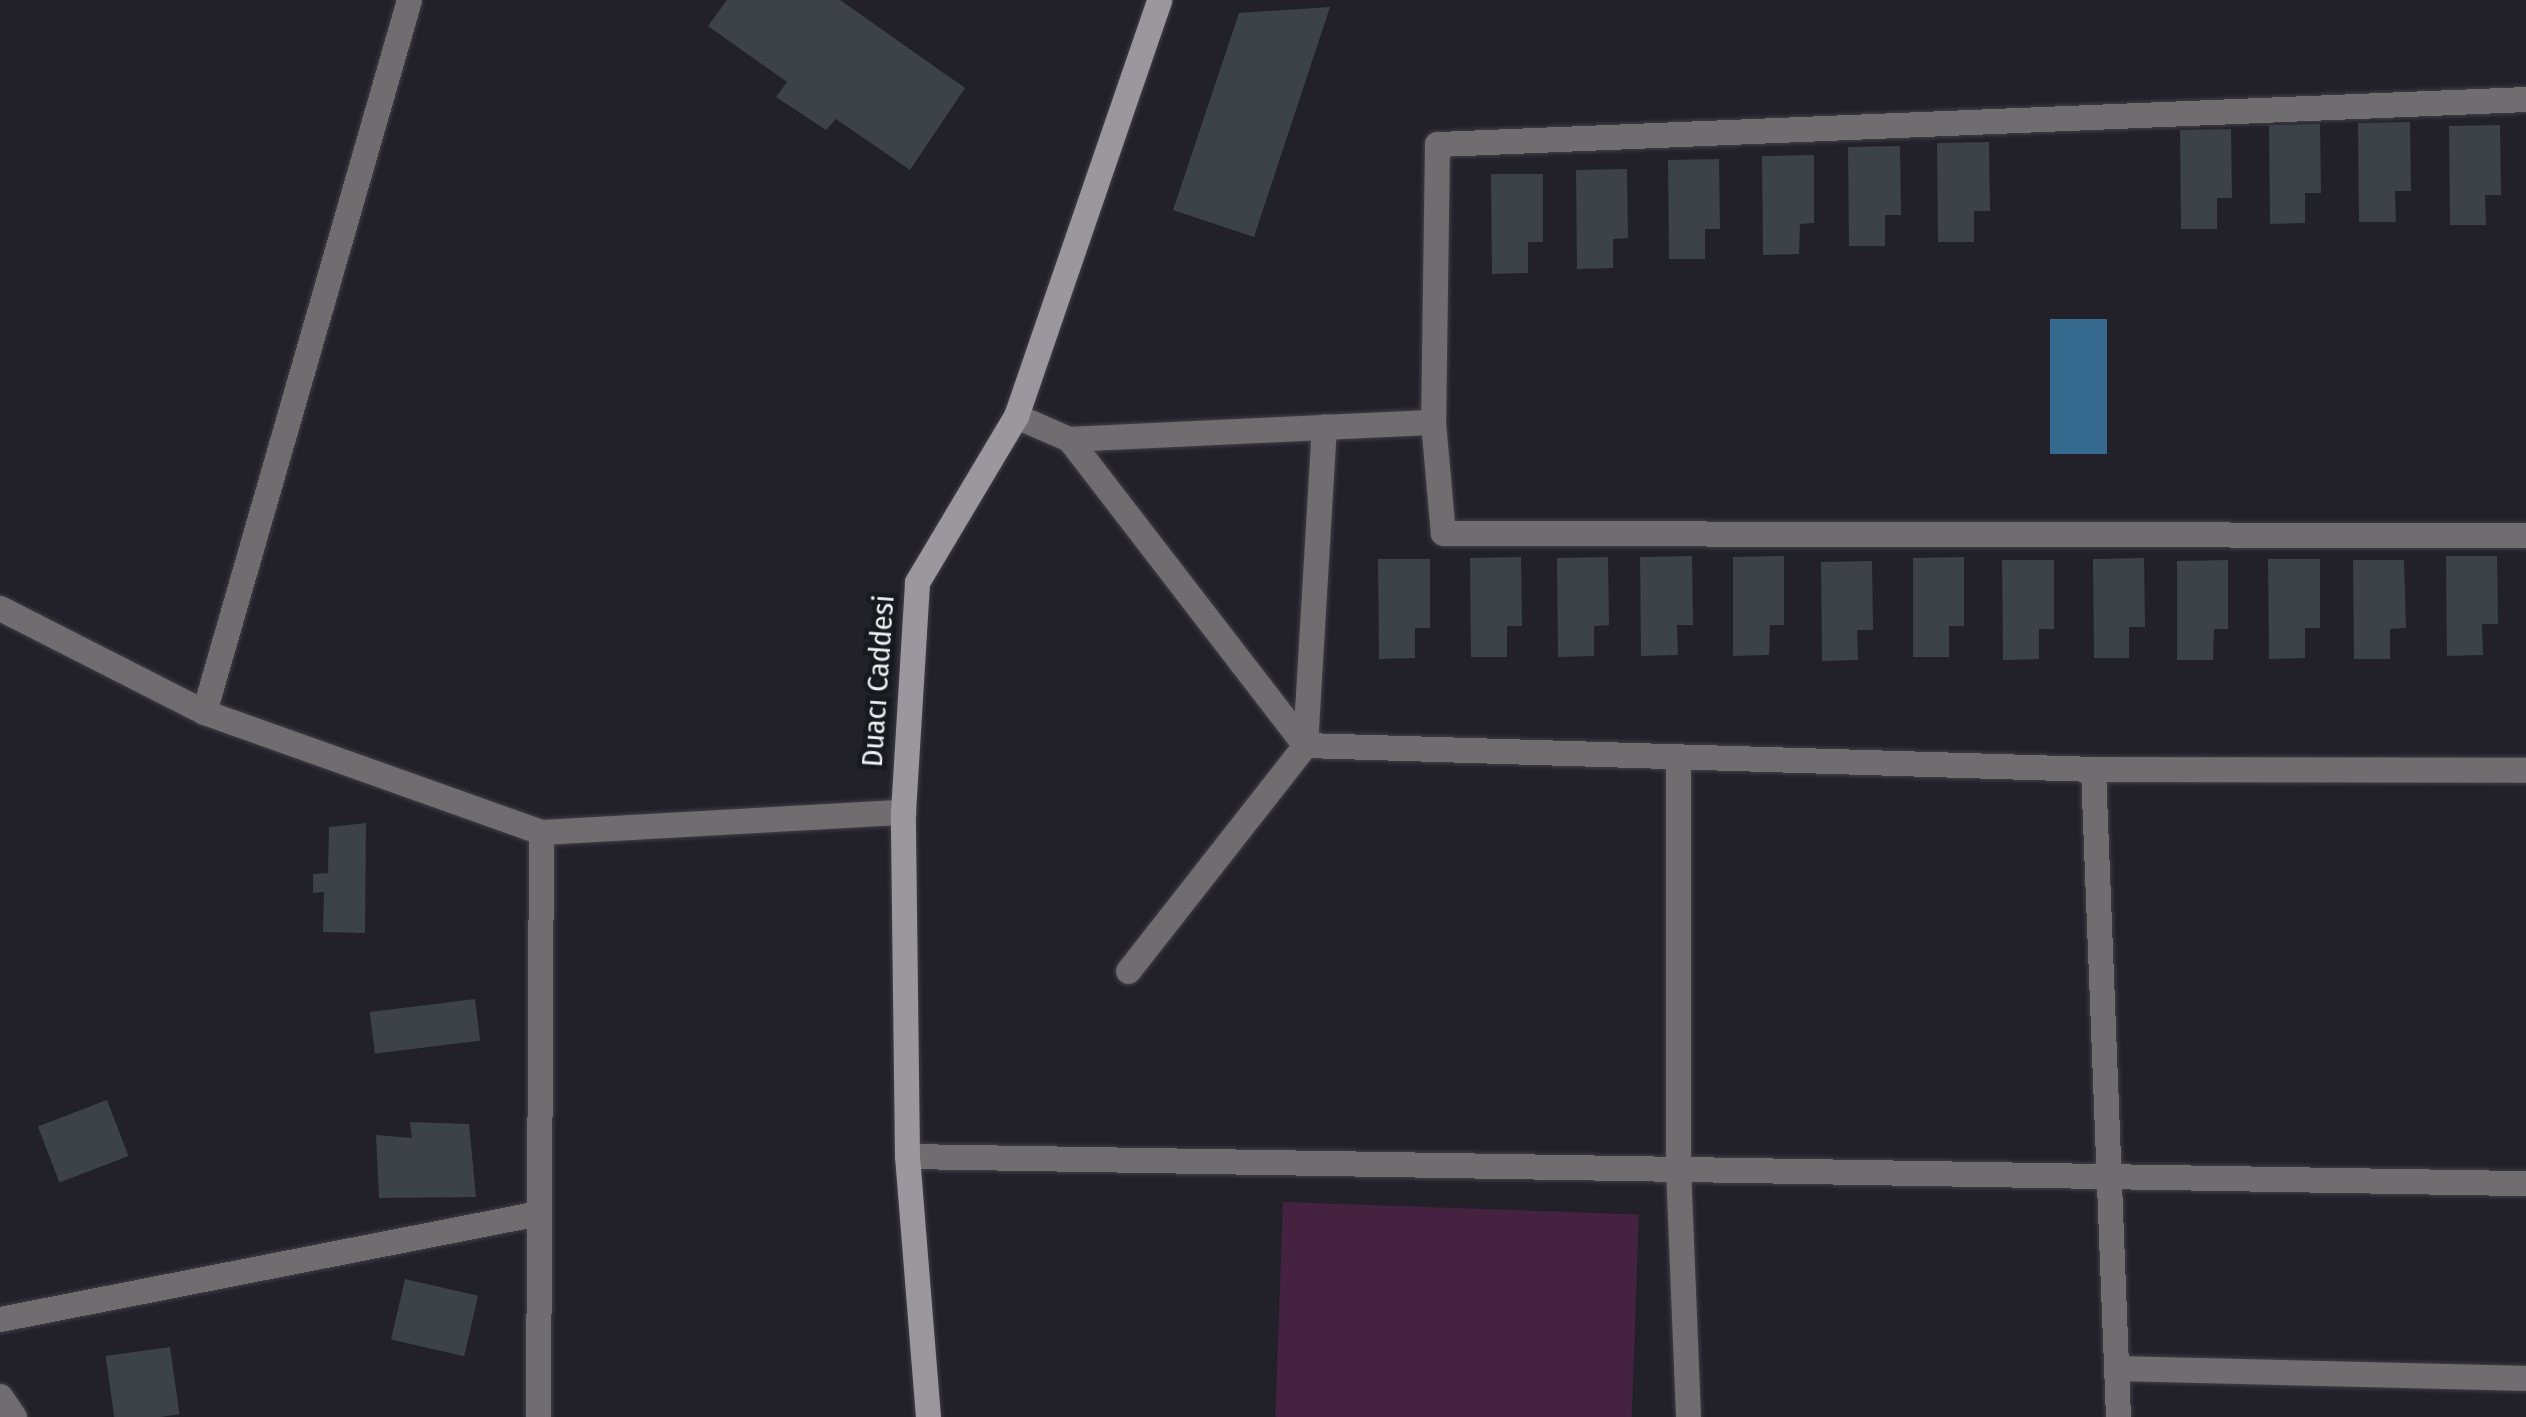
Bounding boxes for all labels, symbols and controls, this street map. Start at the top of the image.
street label: Duacı Caddesi [854,594,902,768]

